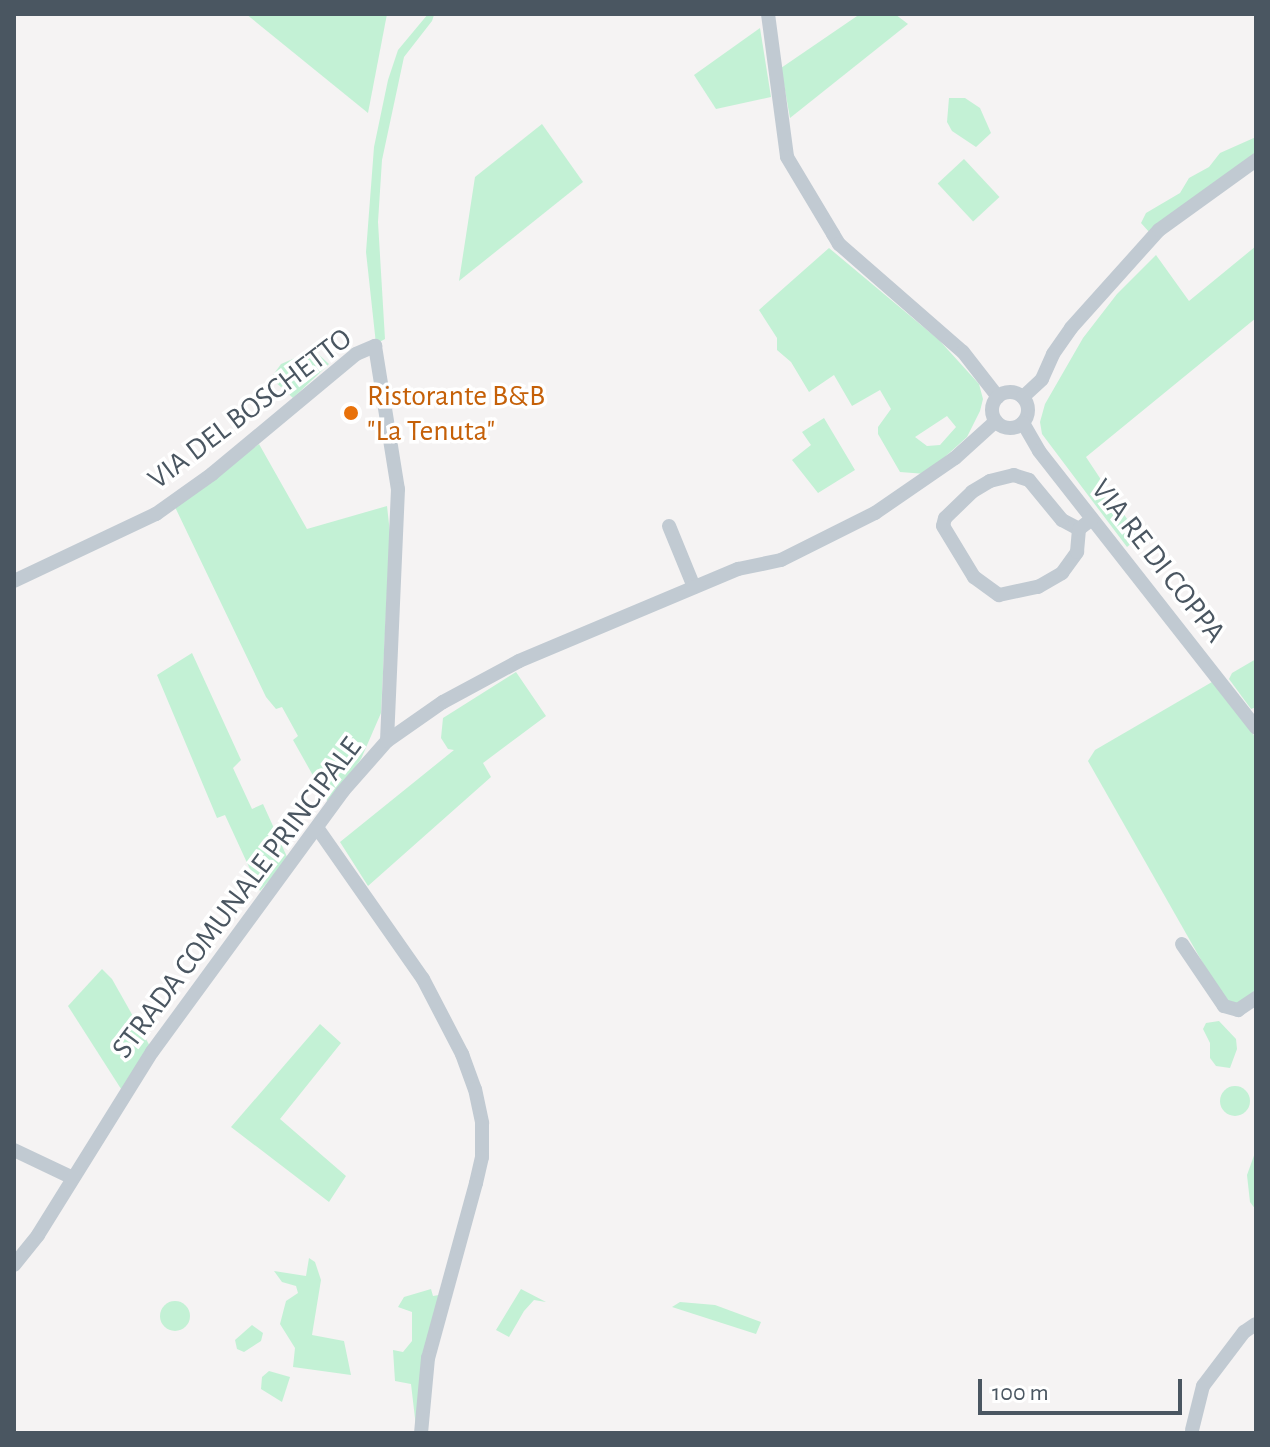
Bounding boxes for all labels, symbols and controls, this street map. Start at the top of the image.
street label: VIA DEL BOSCHETTO [141,321,359,497]
place label: Ristorante B&B "La Tenuta" [367,378,545,448]
marker: Ristorante B&B "La Tenuta" [342,404,360,422]
street label: VIA RE DI COPPA [1083,472,1233,650]
street label: STRADA COMUNALE PRINCIPALE [104,730,370,1066]
scale bar [982,1363,1186,1413]
text: 100 m [992,1381,1049,1405]

